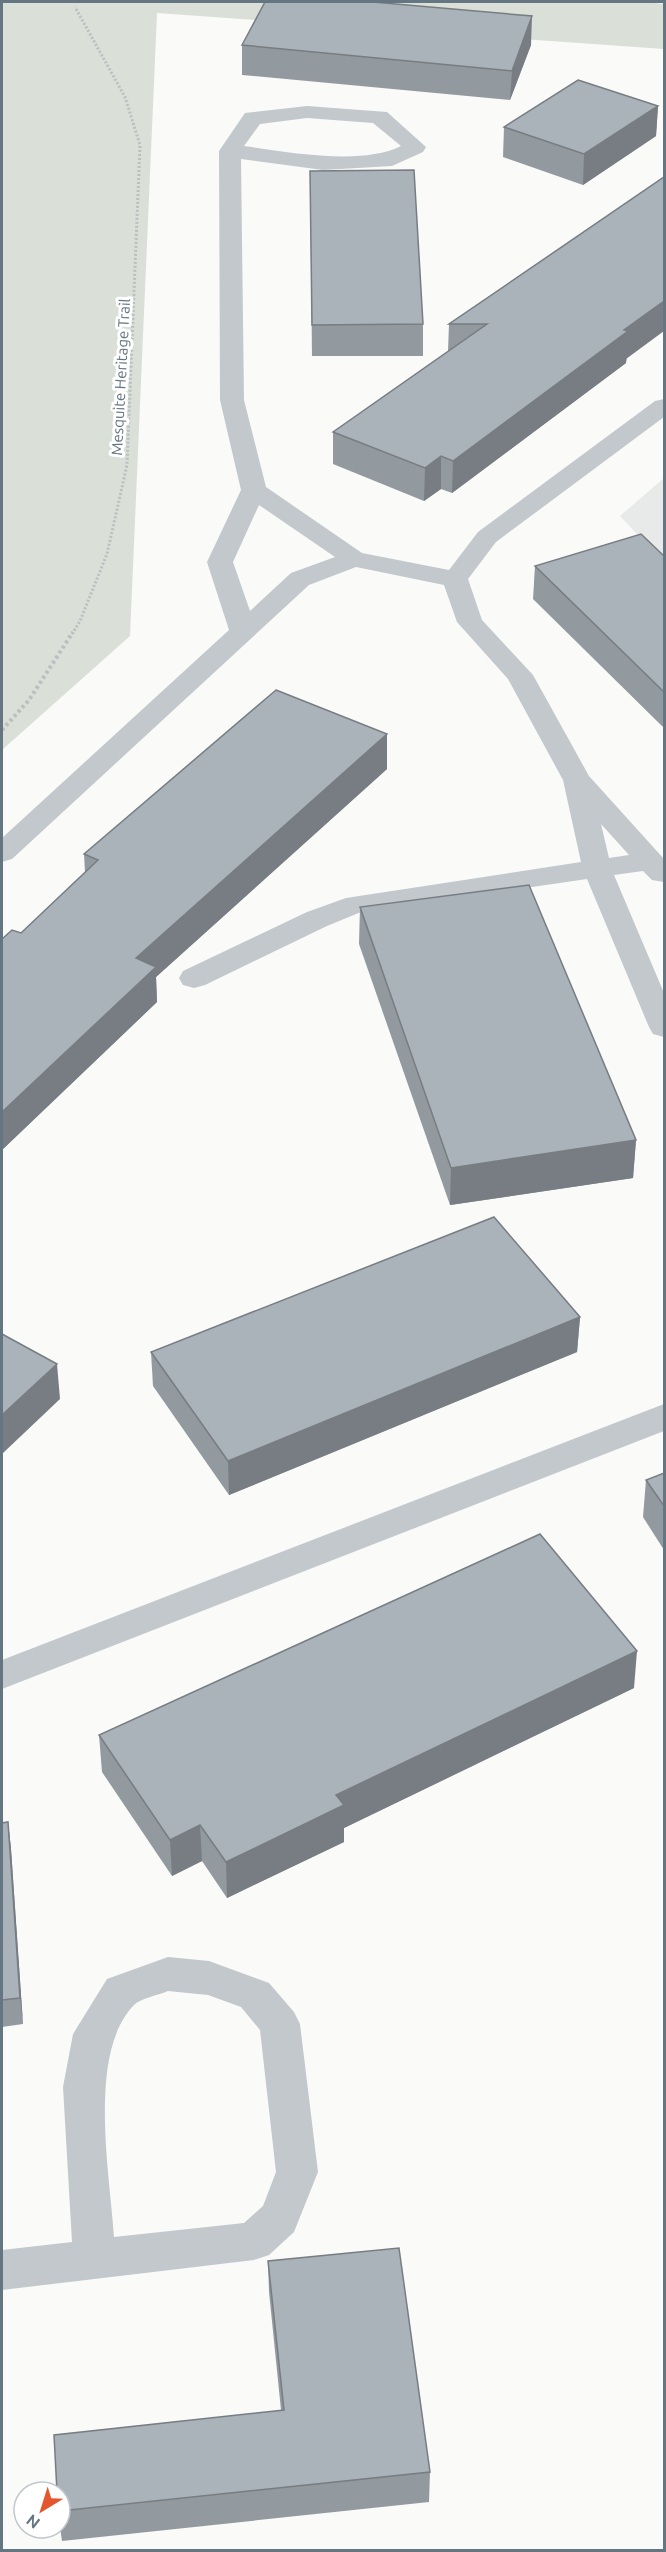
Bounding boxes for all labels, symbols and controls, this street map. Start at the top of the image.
street label: Mesquite Heritage Trail [108,298,133,456]
north arrow [12,2480,72,2540]
text: N [23,2511,43,2533]

